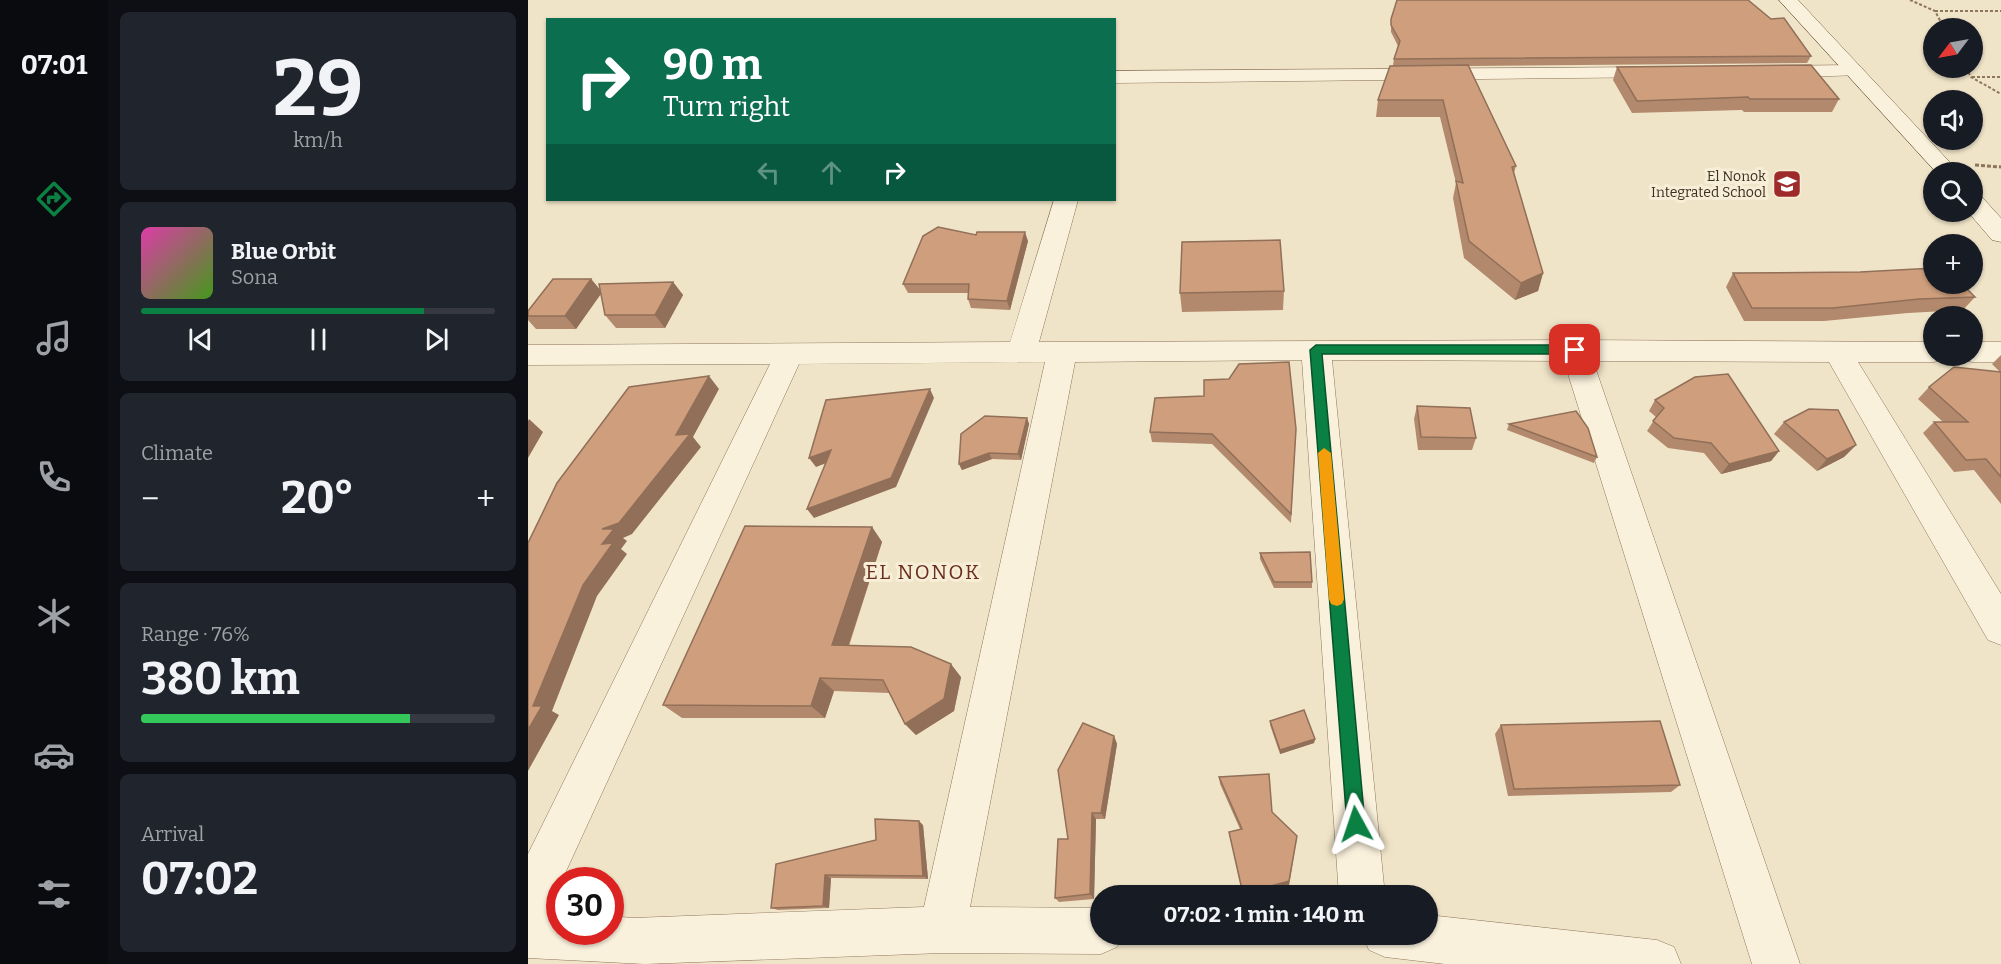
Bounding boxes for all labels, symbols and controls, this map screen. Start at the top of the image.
north arrow [1923,18,1983,78]
map controls [1923,18,1983,366]
text: 90 m [663,40,762,90]
text: 29 [273,42,363,136]
icon: right [564,42,642,120]
text: 07:01 [21,49,87,81]
button: sound [1923,90,1983,150]
text: Turn right [663,91,790,123]
text: km/h [293,128,343,152]
icon: left [752,156,785,189]
icon: ahead [815,156,848,189]
icon: right [878,156,911,189]
button: search [1923,162,1983,222]
place label: El Nonok Integrated School [1651,168,1766,201]
school or university icon: El Nonok Integrated School [1771,168,1803,200]
icon: directions [33,178,75,220]
button: + [1923,234,1983,294]
text: Blue Orbit [231,238,336,265]
text: Sona [231,265,278,289]
button: − [1923,306,1983,366]
icon: music [33,317,75,359]
icon: previous [184,323,217,356]
icon: pause [302,323,335,356]
icon: next [420,323,453,356]
pin [1549,324,1600,375]
icon: arrive [1558,333,1591,366]
text: Climate [141,441,213,465]
icon: phone [33,456,75,498]
text: 20° [281,471,354,525]
text: − [141,479,159,519]
text: + [476,479,495,519]
district label: EL NONOK [865,560,981,584]
icon: climate [33,595,75,637]
text: Range · 76% [141,622,250,646]
text: 380 km [141,652,300,706]
icon: car [33,734,75,776]
position arrow [1324,792,1388,856]
text: Arrival [141,822,204,846]
text: 07:02 [141,852,258,906]
speed limit sign: 30 [546,867,624,945]
icon: filters [33,873,75,915]
text: 07:02 · 1 min · 140 m [1164,901,1364,928]

